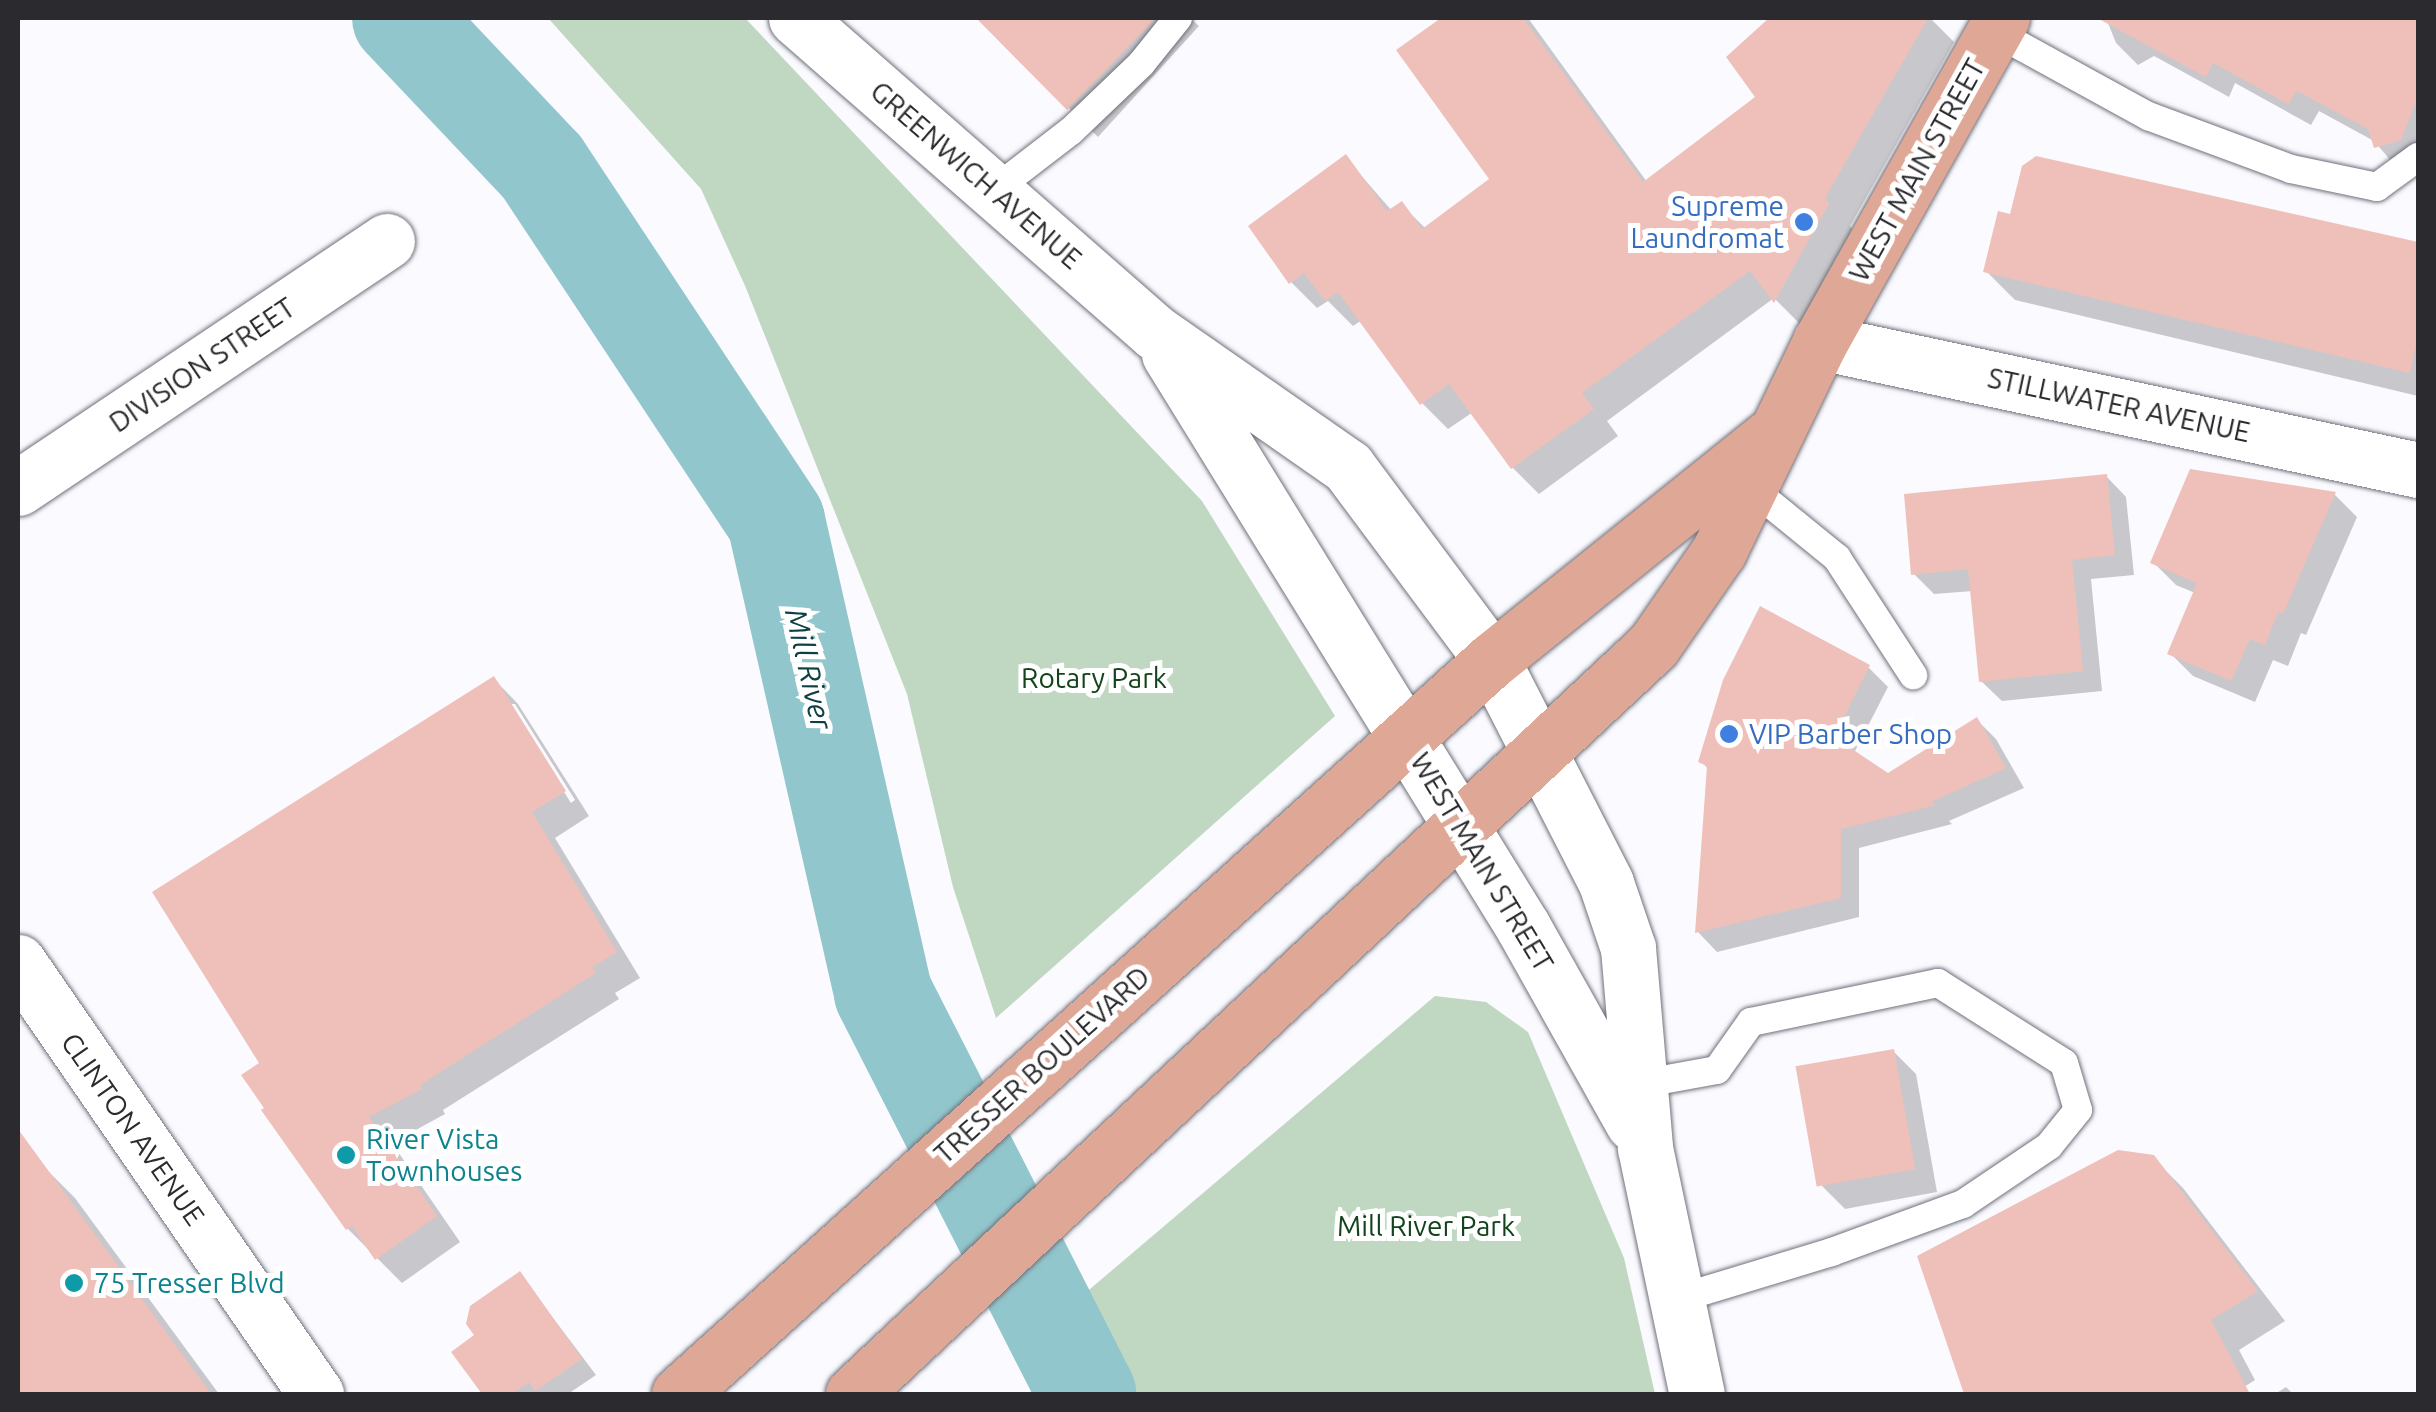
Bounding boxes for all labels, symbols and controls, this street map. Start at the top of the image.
street label: WEST MAIN STREET [1842,53,1992,287]
street label: GREENWICH AVENUE [864,74,1088,276]
place label: Supreme Laundromat [1630,189,1784,255]
marker: Supreme Laundromat [1793,211,1815,233]
street label: DIVISION STREET [103,291,301,439]
street label: STILLWATER AVENUE [1985,361,2253,449]
water label: Mill River [778,605,840,733]
park label: Rotary Park [1021,661,1167,695]
place label: VIP Barber Shop [1749,717,1952,751]
marker: VIP Barber Shop [1718,723,1740,745]
street label: WEST MAIN STREET [1403,747,1561,977]
street label: TRESSER BOULEVARD [927,959,1157,1171]
street label: CLINTON AVENUE [54,1026,212,1232]
place label: River Vista Townhouses [366,1122,522,1188]
marker: River Vista Townhouses [335,1144,357,1166]
park label: Mill River Park [1337,1209,1515,1243]
place label: 75 Tresser Blvd [94,1266,285,1300]
marker: 75 Tresser Blvd [63,1272,85,1294]

